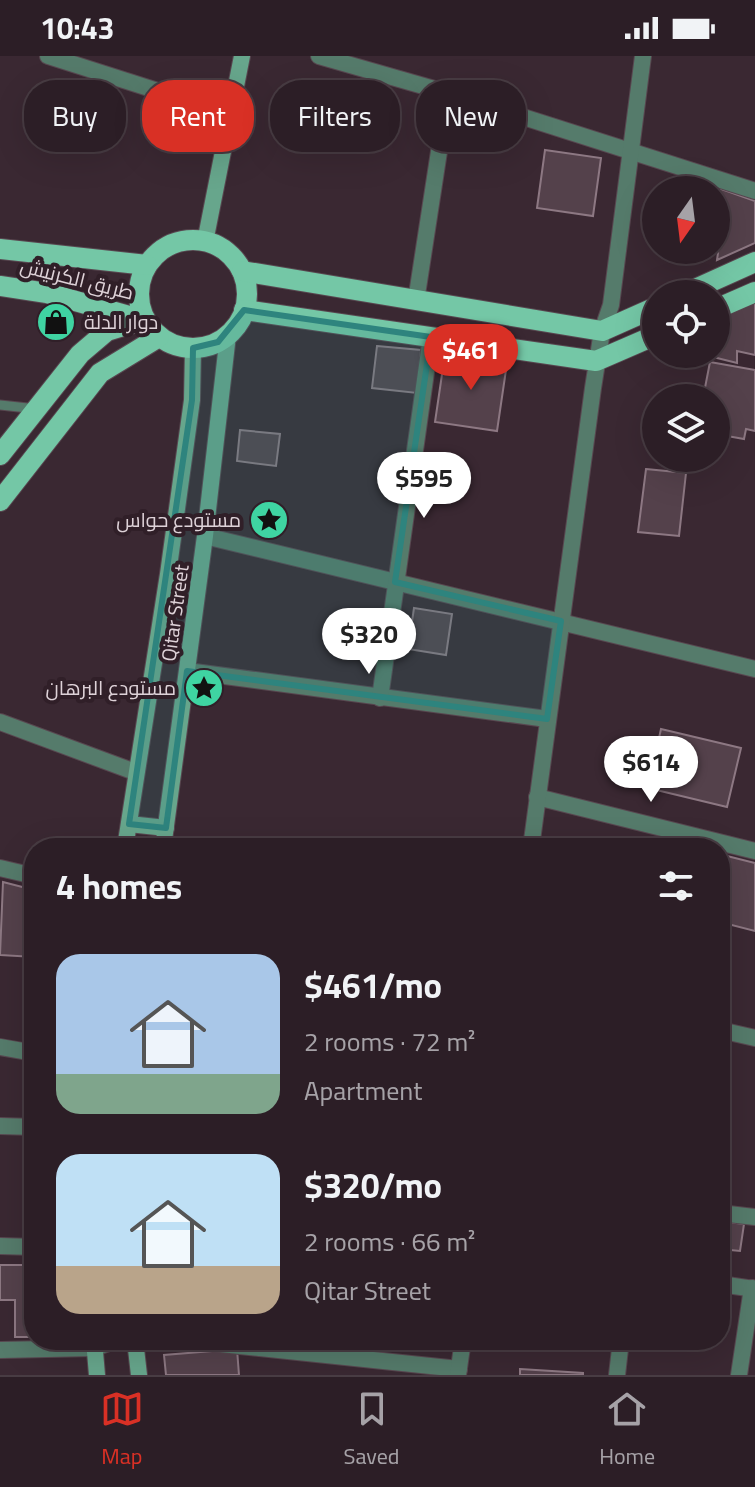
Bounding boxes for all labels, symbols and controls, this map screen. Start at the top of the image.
text: 10:43 [40,0,114,56]
chip: Buy [24,80,126,152]
chip: Rent [142,80,254,152]
chip: Filters [270,80,400,152]
chip: New [416,80,526,152]
north arrow [642,176,730,264]
map controls [642,176,730,472]
street label: طريق الكرنيش [16,246,138,311]
button: locate [642,280,730,368]
shop icon: دوار الدلة [35,301,77,343]
place label: دوار الدلة [84,303,158,340]
pin: $461 [424,324,518,392]
text: $461 [442,325,500,374]
button: layers [642,384,730,472]
pin: $595 [377,452,471,520]
text: $595 [395,453,453,502]
place icon: مستودع حواس [248,499,290,541]
place label: مستودع حواس [116,501,241,538]
street label: Qitar Street [149,562,200,664]
pin: $320 [322,608,416,676]
text: $320 [340,609,398,658]
place icon: مستودع البرهان [183,667,225,709]
place label: مستودع البرهان [46,669,176,706]
pin: $614 [604,736,698,804]
text: $614 [622,737,680,786]
text: 4 homes [56,855,182,918]
icon: filters [654,864,698,908]
text: $461/mo [304,954,442,1017]
icon: home [120,986,216,1082]
text: 2 rooms · 72 m² [304,1017,475,1066]
text: Apartment [304,1066,422,1115]
text: $320/mo [304,1154,442,1217]
icon: home [120,1186,216,1282]
text: 2 rooms · 66 m² [304,1217,475,1266]
text: Qitar Street [304,1266,431,1315]
tab: Map [100,1387,144,1477]
tab: Saved [344,1387,400,1477]
tab: Home [599,1387,655,1477]

